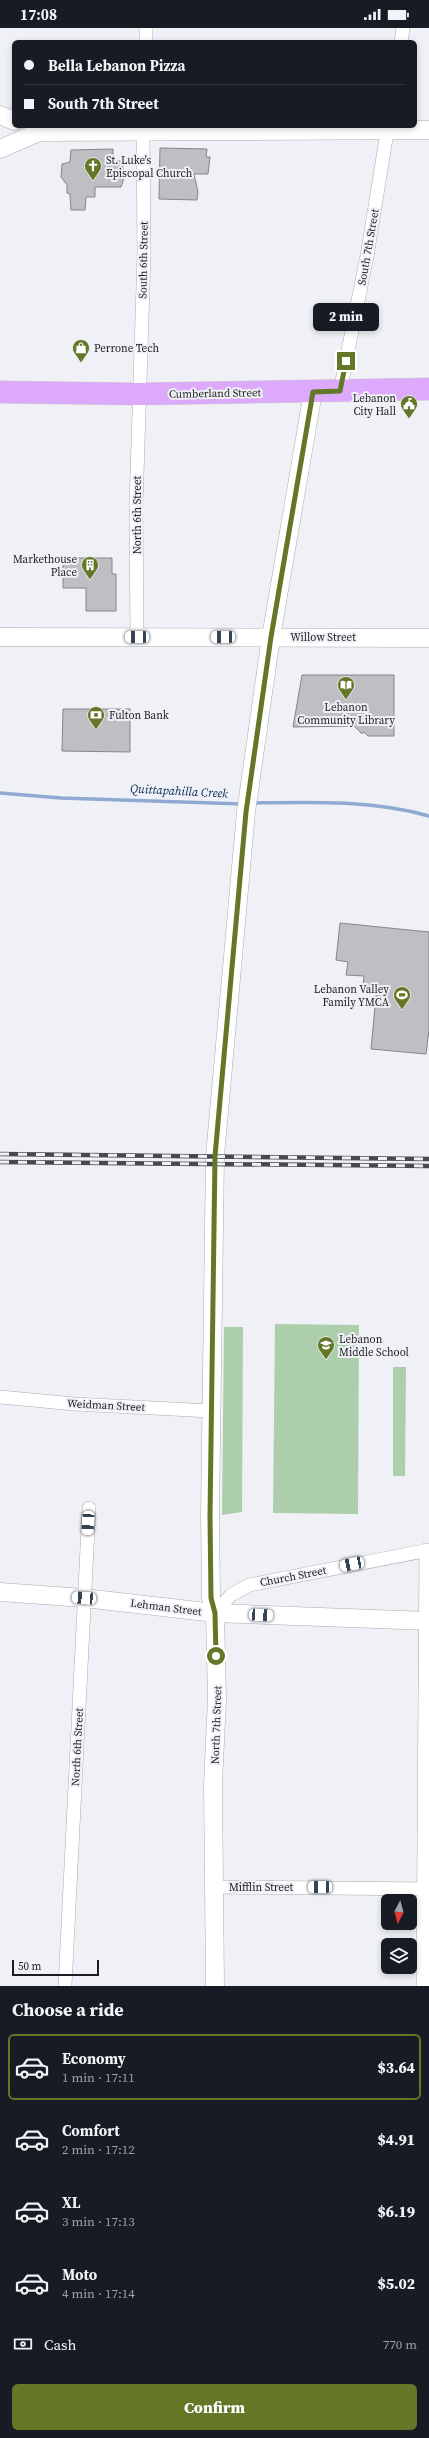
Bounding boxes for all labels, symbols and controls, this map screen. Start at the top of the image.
text: 17:08 [20,4,57,25]
text: Bella Lebanon Pizza [48,55,185,76]
text: South 7th Street [48,93,159,114]
place label: St. Luke's Episcopal Church [106,153,193,181]
church icon: St. Luke's Episcopal Church [83,156,103,181]
street label: South 7th Street [354,207,383,287]
street label: South 6th Street [135,221,152,299]
callout: 2 min [313,303,379,331]
text: 2 min [329,308,363,325]
shop icon: Perrone Tech [71,338,91,363]
place label: Perrone Tech [94,341,159,356]
route end [337,352,355,370]
street label: Cumberland Street [169,385,262,402]
place label: Lebanon City Hall [353,391,396,419]
public building icon: Lebanon City Hall [399,394,419,419]
street label: North 6th Street [130,475,145,554]
place label: Markethouse Place [13,552,77,580]
building icon: Markethouse Place [80,555,100,580]
street label: Willow Street [290,630,356,645]
car [125,631,149,643]
car [211,631,235,643]
library icon: Lebanon Community Library [336,675,356,700]
place label: Lebanon Community Library [297,700,395,728]
bank icon: Fulton Bank [86,705,106,730]
place label: Fulton Bank [109,708,170,723]
water label: Quittapahilla Creek [130,780,229,802]
place label: Lebanon Valley Family YMCA [314,982,390,1010]
sports icon: Lebanon Valley Family YMCA [392,985,412,1010]
place label: Lebanon Middle School [339,1332,409,1360]
school or university icon: Lebanon Middle School [316,1335,336,1360]
street label: Weidman Street [67,1396,146,1415]
car [81,1511,95,1535]
car [339,1556,365,1572]
street label: Church Street [259,1563,328,1590]
car [72,1591,96,1605]
street label: Lehman Street [129,1596,203,1619]
car [249,1608,273,1622]
route start [207,1647,225,1665]
street label: North 7th Street [208,1685,225,1764]
street label: North 6th Street [68,1707,87,1787]
street label: Mifflin Street [229,1880,294,1895]
car [308,1881,332,1893]
north arrow [381,1894,417,1930]
map controls [381,1894,417,1974]
button: layers [381,1938,417,1974]
scale bar [12,1958,99,1977]
text: 50 m [18,1959,41,1974]
text: Choose a ride [12,1997,124,2022]
text: Economy [62,2048,126,2069]
icon: car [14,2049,50,2085]
text: $3.64 [377,2057,415,2078]
text: 1 min · 17:11 [62,2069,135,2086]
text: Comfort [62,2120,120,2141]
icon: car [14,2121,50,2157]
text: $4.91 [377,2129,415,2150]
text: 2 min · 17:12 [62,2141,135,2158]
text: XL [62,2192,81,2213]
icon: car [14,2193,50,2229]
text: $6.19 [377,2201,415,2222]
text: 3 min · 17:13 [62,2213,135,2230]
text: Moto [62,2264,97,2285]
icon: car [14,2265,50,2301]
text: $5.02 [377,2273,415,2294]
text: 4 min · 17:14 [62,2285,135,2302]
icon: cash [12,2333,34,2355]
text: Cash [44,2334,76,2355]
text: 770 m [383,2336,417,2353]
button: Confirm [12,2384,417,2430]

